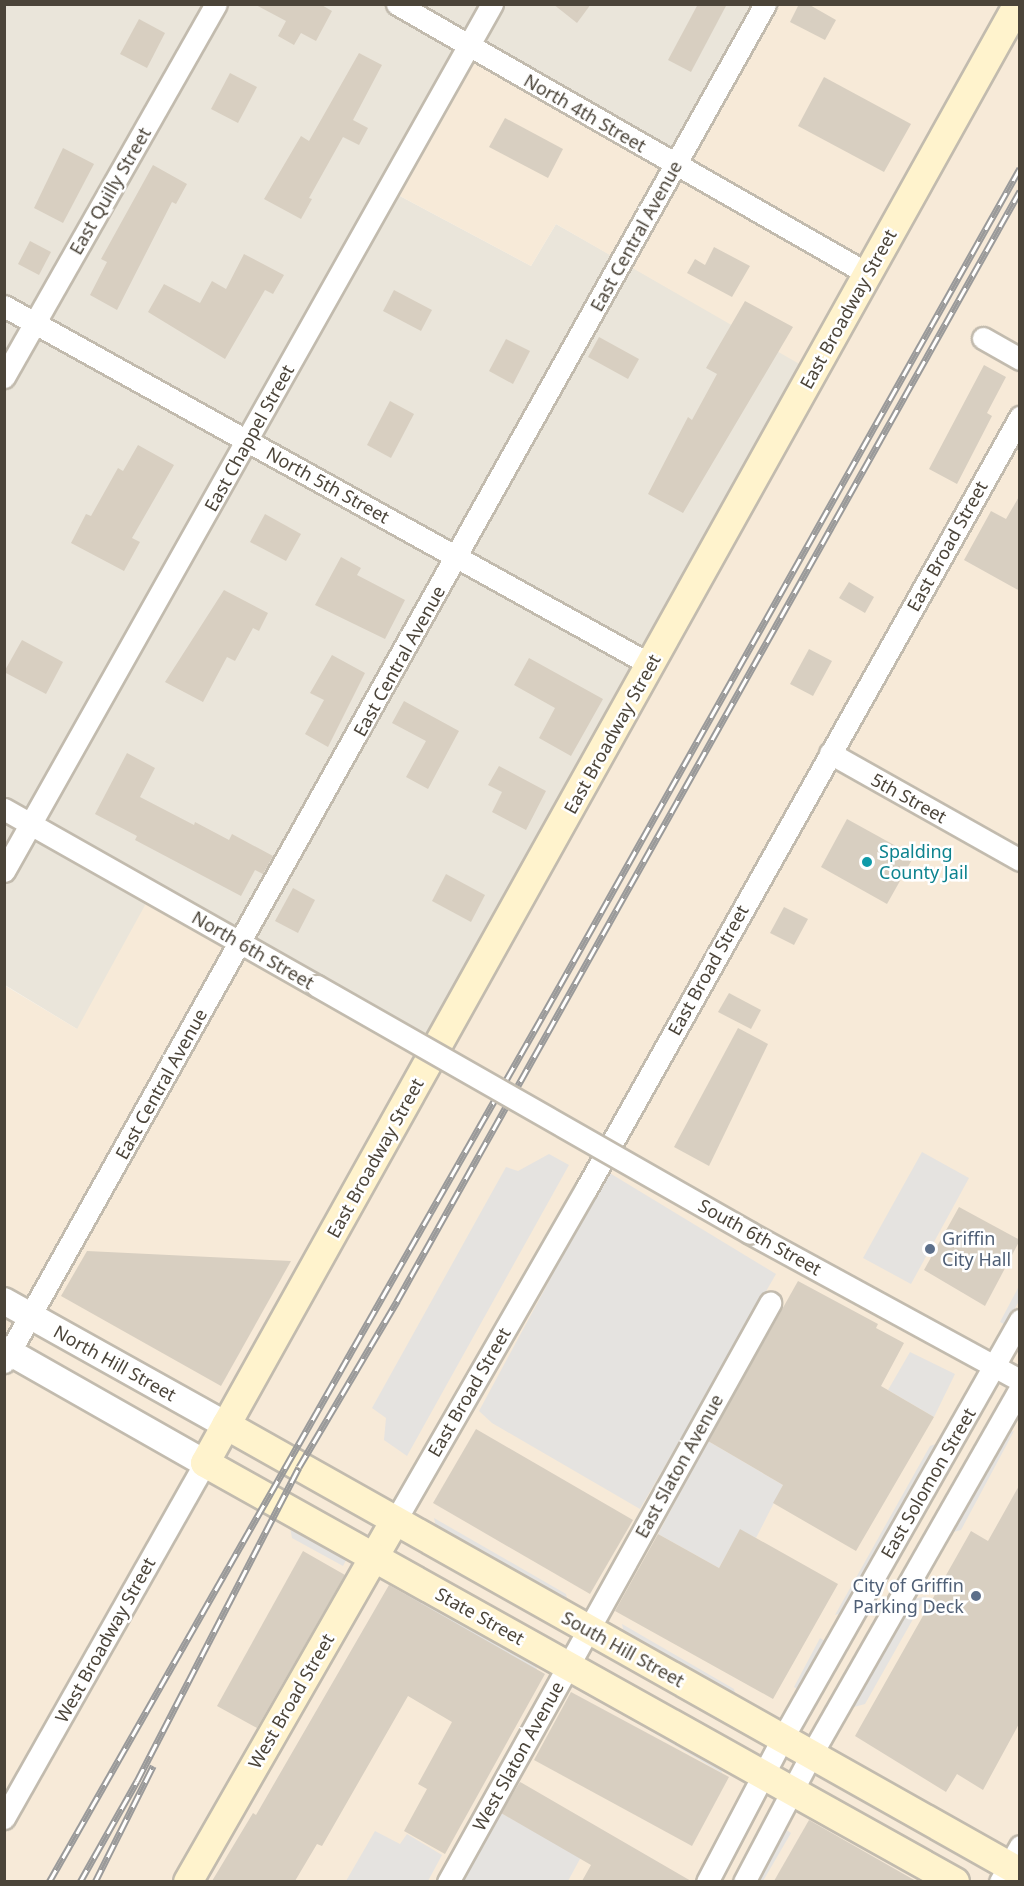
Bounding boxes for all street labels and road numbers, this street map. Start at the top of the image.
street label: North 4th Street [520,69,650,157]
street label: East Quilly Street [65,124,155,258]
street label: East Central Avenue [586,157,686,315]
street label: East Broadway Street [795,225,901,393]
street label: East Chappel Street [200,361,298,515]
street label: North 5th Street [263,442,393,528]
street label: East Broad Street [902,477,992,615]
street label: East Central Avenue [349,582,449,740]
street label: East Broadway Street [559,650,665,818]
street label: 5th Street [868,768,950,828]
street label: East Broad Street [663,901,753,1039]
street label: North 6th Street [188,906,318,994]
street label: East Central Avenue [111,1005,211,1163]
street label: East Broadway Street [322,1074,428,1242]
street label: South 6th Street [695,1194,825,1280]
street label: North Hill Street [50,1320,180,1406]
street label: East Broad Street [423,1324,515,1460]
street label: East Slaton Avenue [631,1390,727,1542]
street label: East Solomon Street [876,1404,980,1562]
street label: West Broadway Street [51,1554,159,1726]
street label: State Street [432,1583,528,1649]
street label: South Hill Street [558,1606,688,1692]
street label: West Broad Street [244,1630,338,1772]
street label: West Slaton Avenue [468,1678,568,1834]

